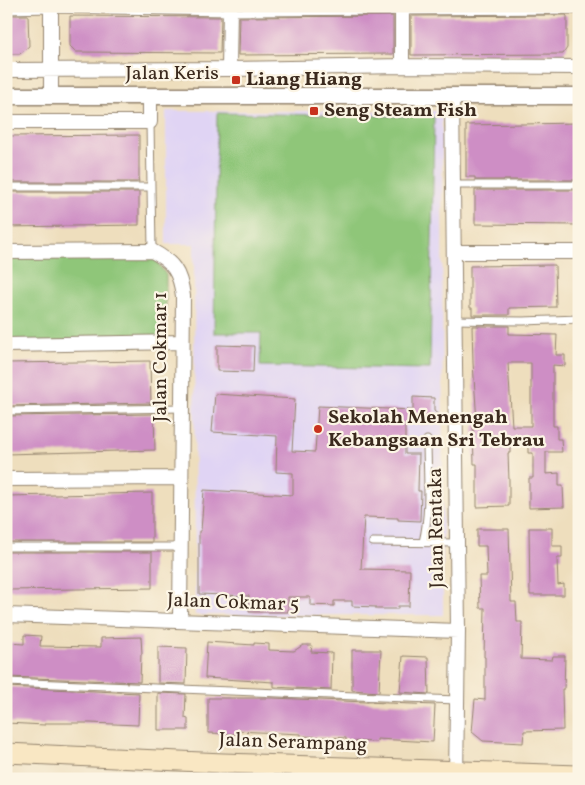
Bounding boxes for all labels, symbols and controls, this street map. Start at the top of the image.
street label: Jalan Keris [125,60,219,88]
place label: Liang Hiang [246,66,362,94]
marker: Liang Hiang [230,74,242,86]
place label: Seng Steam Fish [324,97,477,125]
marker: Seng Steam Fish [308,105,320,117]
street label: Jalan Cokmar 1 [147,292,175,422]
place label: Sekolah Menengah Kebangsaan Sri Tebrau [328,404,545,455]
marker: Sekolah Menengah Kebangsaan Sri Tebrau [312,423,324,435]
street label: Jalan Rentaka [422,467,452,589]
street label: Jalan Cokmar 5 [166,587,300,619]
street label: Jalan Serampang [218,726,368,760]

